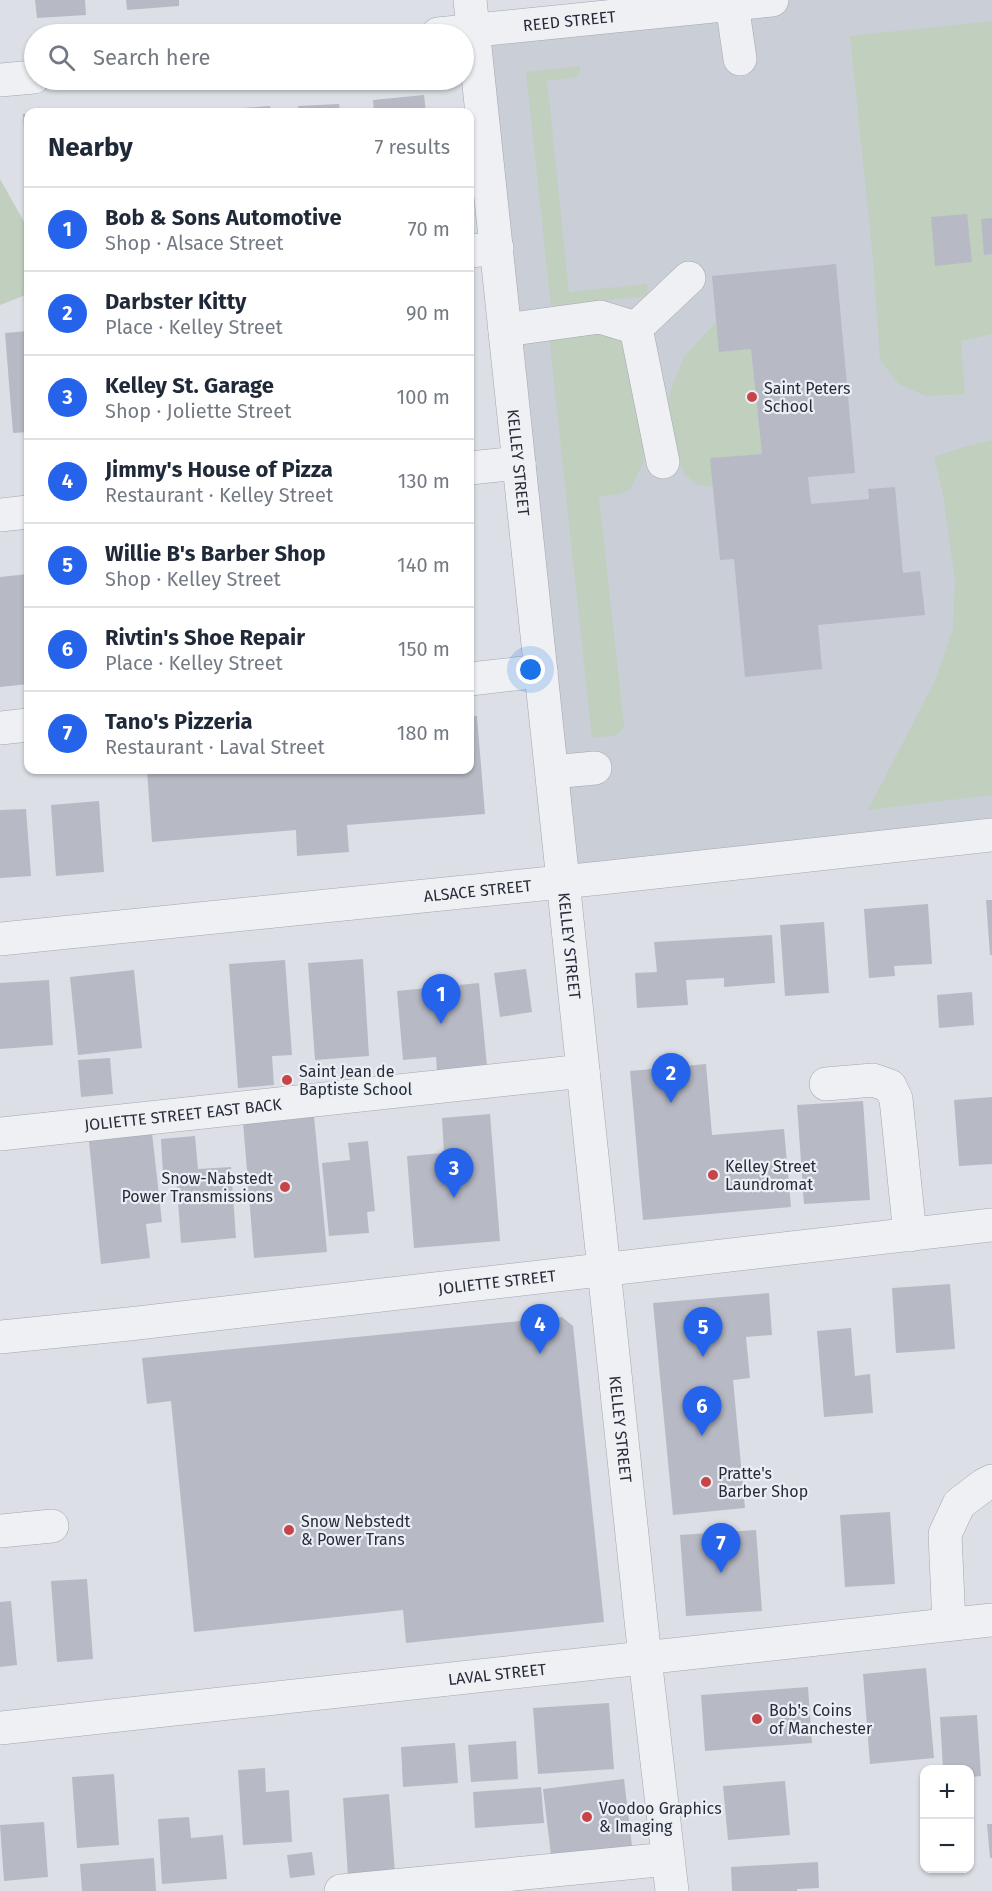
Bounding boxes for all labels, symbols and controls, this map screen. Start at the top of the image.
street label: REED STREET [522,7,617,35]
search box [24,24,474,90]
icon: search [45,41,78,74]
text: Search here [93,44,211,71]
text: Nearby [48,132,133,163]
text: 7 results [374,135,450,159]
text: Bob & Sons Automotive [105,204,342,231]
text: 1 [63,217,72,241]
text: 70 m [408,217,450,241]
text: Shop · Alsace Street [105,231,284,255]
text: Darbster Kitty [105,288,246,315]
text: 2 [62,301,73,325]
text: 90 m [406,301,450,325]
text: Place · Kelley Street [105,315,283,339]
text: Kelley St. Garage [105,372,274,399]
place label: Saint Peters School [764,379,851,416]
text: 3 [62,385,73,409]
text: 100 m [397,385,450,409]
marker: Saint Peters School [745,390,759,404]
text: Shop · Joliette Street [105,399,291,423]
street label: KELLEY STREET [503,408,533,518]
text: Jimmy's House of Pizza [105,456,333,483]
text: 4 [62,469,73,493]
text: 130 m [398,469,450,493]
text: Restaurant · Kelley Street [105,483,333,507]
text: Willie B's Barber Shop [105,540,326,567]
text: 5 [62,553,73,577]
text: 140 m [397,553,450,577]
text: Shop · Kelley Street [105,567,281,591]
text: Rivtin's Shoe Repair [105,624,305,651]
text: 6 [62,637,73,661]
text: 150 m [398,637,450,661]
text: Place · Kelley Street [105,651,283,675]
your location [516,655,545,684]
text: Tano's Pizzeria [105,708,253,735]
text: 7 [63,721,72,745]
text: 180 m [397,721,450,745]
text: Restaurant · Laval Street [105,735,325,759]
street label: ALSACE STREET [423,876,533,906]
street label: KELLEY STREET [554,891,584,1001]
pin: 1 [422,974,460,1024]
pin: 2 [652,1054,690,1103]
place label: Saint Jean de Baptiste School [299,1062,413,1099]
marker: Saint Jean de Baptiste School [280,1073,294,1087]
street label: JOLIETTE STREET EAST BACK [83,1095,283,1135]
pin: 3 [434,1148,474,1198]
place label: Kelley Street Laundromat [725,1157,817,1194]
marker: Kelley Street Laundromat [706,1168,720,1182]
place label: Snow-Nabstedt Power Transmissions [122,1169,273,1206]
marker: Snow-Nabstedt Power Transmissions [278,1180,292,1194]
street label: JOLIETTE STREET [437,1266,558,1298]
pin: 4 [520,1304,560,1354]
pin: 5 [684,1308,722,1357]
street label: KELLEY STREET [605,1375,635,1484]
pin: 6 [682,1386,722,1436]
place label: Pratte's Barber Shop [718,1464,808,1501]
marker: Pratte's Barber Shop [699,1475,713,1489]
place label: Snow Nebstedt & Power Trans [301,1512,411,1549]
marker: Snow Nebstedt & Power Trans [282,1523,296,1537]
pin: 7 [702,1524,740,1573]
street label: LAVAL STREET [447,1660,548,1689]
place label: Bob's Coins of Manchester [769,1701,873,1738]
marker: Bob's Coins of Manchester [750,1712,764,1726]
map controls [920,1765,974,1873]
button: + [920,1765,974,1819]
place label: Voodoo Graphics & Imaging [599,1799,722,1836]
marker: Voodoo Graphics & Imaging [580,1810,594,1824]
button: − [920,1819,974,1873]

